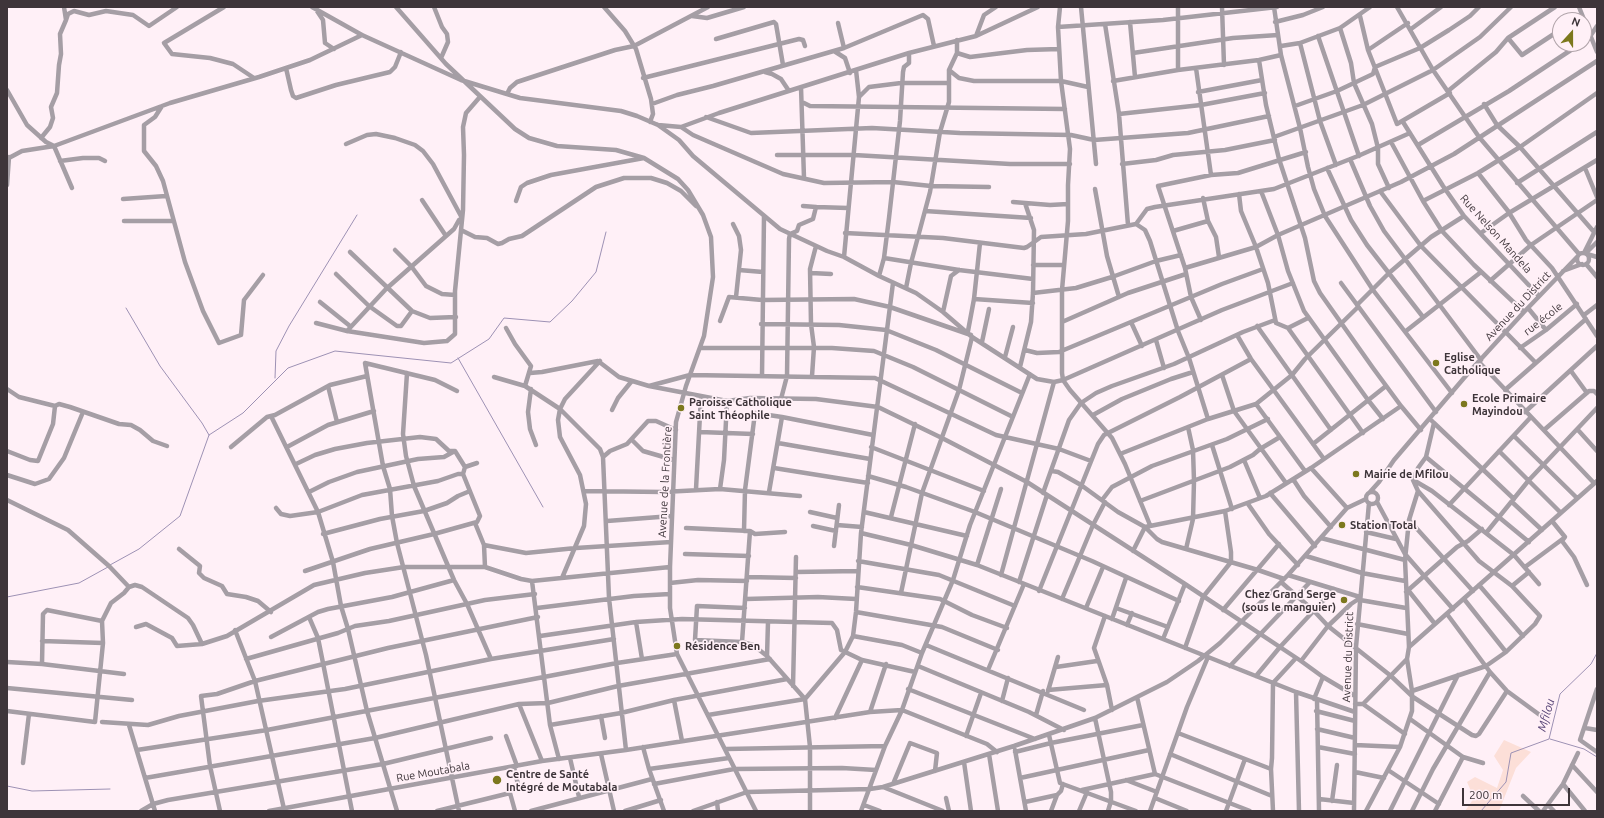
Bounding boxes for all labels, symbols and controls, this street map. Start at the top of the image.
north arrow [1552,12,1592,52]
text: N [1570,15,1582,29]
street label: Rue Nelson Mandela [1457,192,1535,276]
street label: Avenue du District [1482,268,1554,344]
street label: rue école [1521,300,1565,338]
place label: Eglise Catholique [1444,350,1501,376]
marker: Eglise Catholique [1431,358,1441,368]
place label: Ecole Primaire Mayindou [1472,391,1546,417]
place label: Paroisse Catholique Saint Théophile [689,395,792,421]
marker: Ecole Primaire Mayindou [1459,399,1469,409]
marker: Paroisse Catholique Saint Théophile [676,403,686,413]
street label: Avenue de la Frontière [655,426,675,538]
place label: Mairie de Mfilou [1364,467,1449,481]
marker: Mairie de Mfilou [1351,469,1361,479]
place label: Station Total [1350,518,1417,532]
marker: Station Total [1337,520,1347,530]
place label: Chez Grand Serge (sous le manguier) [1241,587,1336,613]
marker: Chez Grand Serge (sous le manguier) [1339,595,1349,605]
street label: Avenue du District [1340,611,1356,703]
place label: Résidence Ben [685,639,760,653]
marker: Résidence Ben [672,641,682,651]
water label: Mfilou [1534,697,1558,733]
street label: Rue Moutabala [395,759,471,785]
place label: Centre de Santé Intégré de Moutabala [506,767,617,793]
marker: Centre de Santé Intégré de Moutabala [491,774,503,786]
scale bar [1464,780,1572,806]
text: 200 m [1469,788,1502,801]

